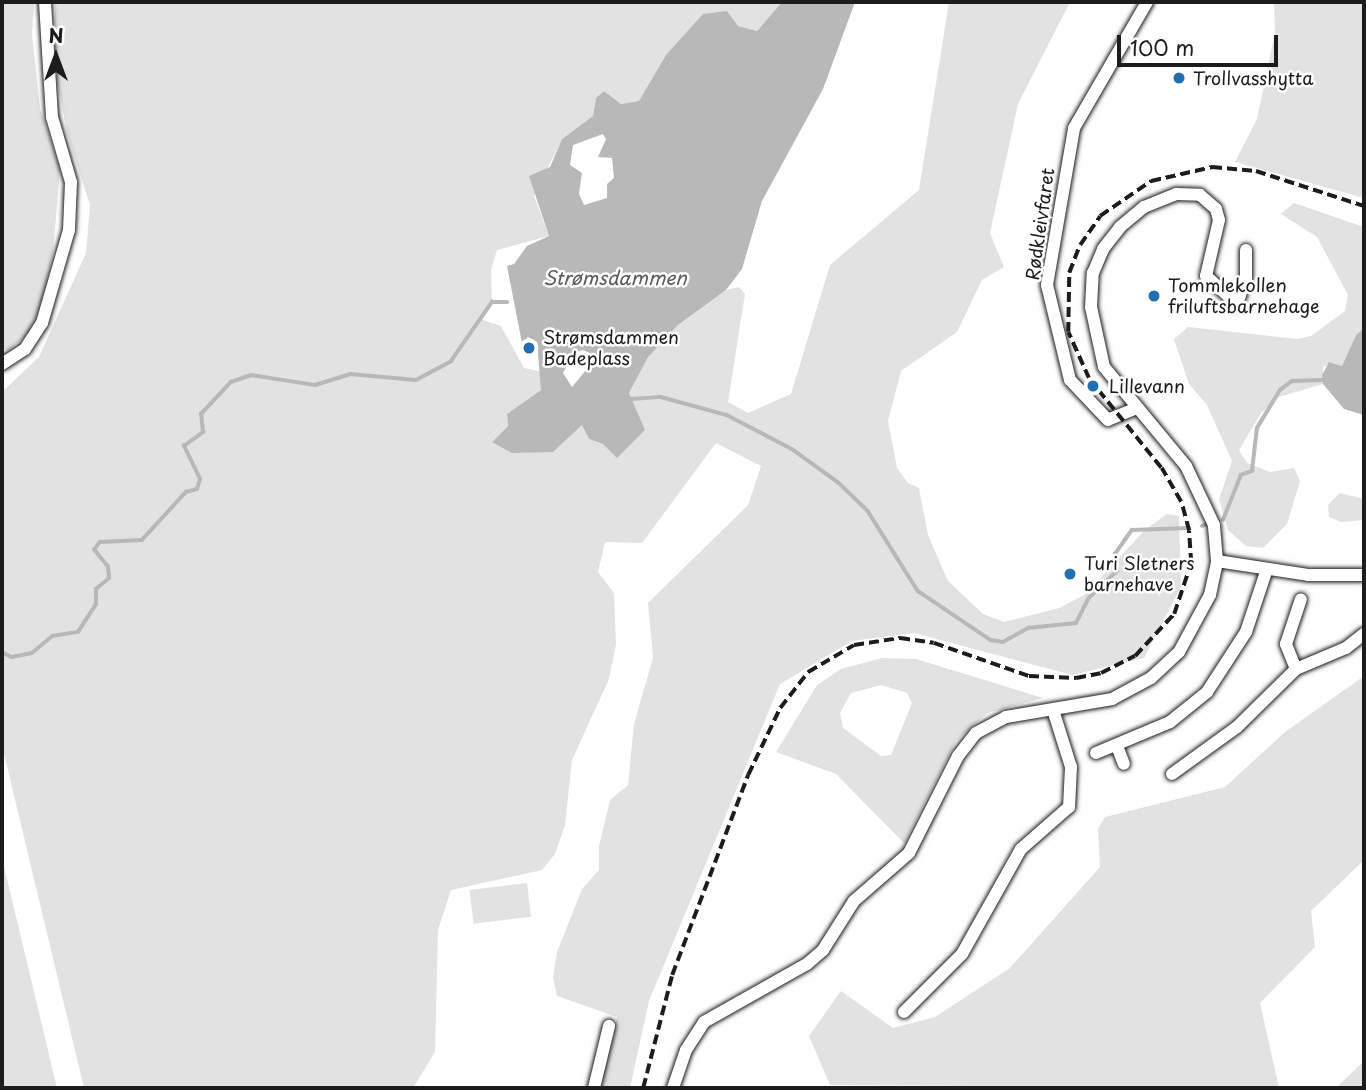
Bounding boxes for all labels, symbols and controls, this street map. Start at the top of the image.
north arrow [21,21,91,91]
text: N [48,21,64,49]
scale bar [1121,21,1282,65]
text: 100 m [1130,31,1194,63]
place label: Trollvasshytta [1193,67,1313,89]
marker: Trollvasshytta [1171,70,1187,86]
street label: Rødkleivfaret [1021,166,1059,282]
water label: Strømsdammen [543,267,687,289]
place label: Tommlekollen friluftsbarnehage [1168,275,1320,318]
marker: Tommlekollen friluftsbarnehage [1146,288,1162,304]
place label: Strømsdammen Badeplass [543,327,679,370]
marker: Strømsdammen Badeplass [521,340,537,356]
place label: Lillevann [1109,375,1185,397]
marker: Lillevann [1083,376,1103,396]
place label: Turi Sletners barnehave [1084,553,1195,596]
marker: Turi Sletners barnehave [1062,566,1078,582]

